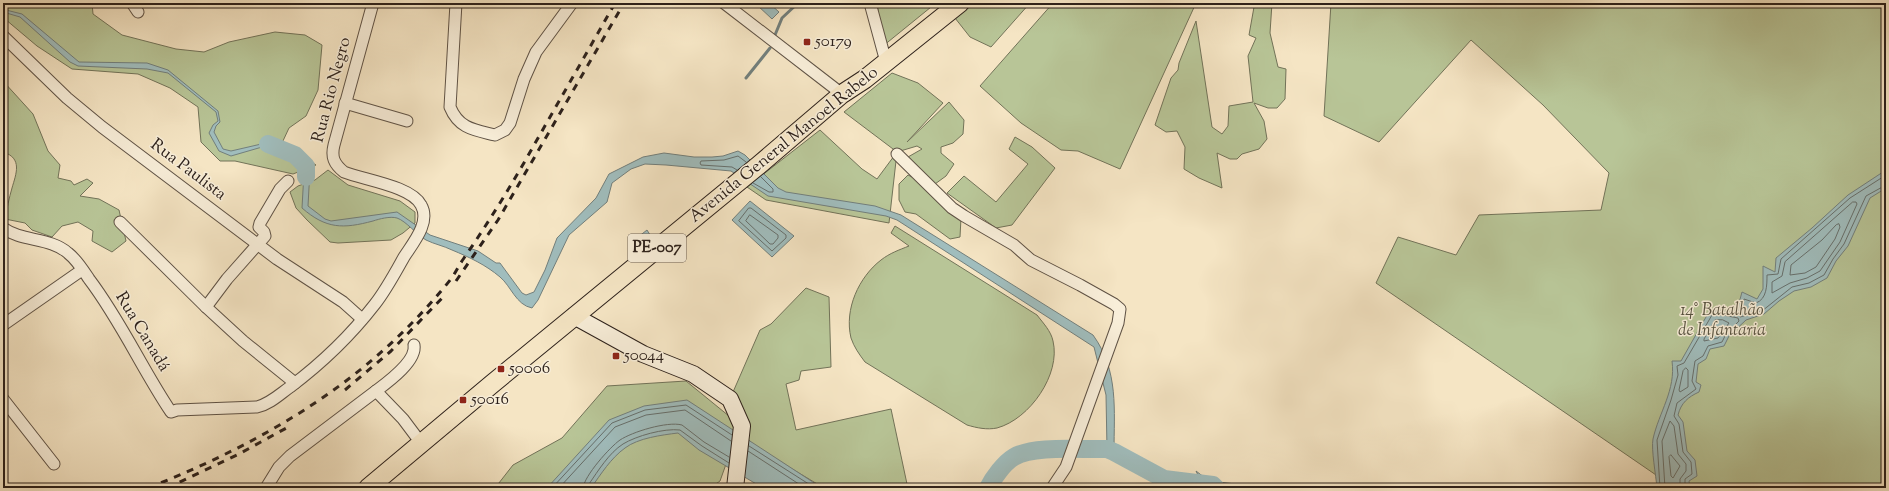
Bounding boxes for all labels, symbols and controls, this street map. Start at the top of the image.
place label: 50179 [814,30,852,54]
street label: Rua Rio Negro [306,35,358,145]
marker: 50179 [802,37,812,47]
street label: Avenida General Manoel Rabelo [684,61,884,229]
street label: Rua Paulista [145,133,231,207]
road number: PE-007 [628,234,686,262]
street label: Rua Canadá [109,288,175,377]
park label: 14° Batalhão de Infantaria [1678,299,1766,343]
place label: 50044 [623,344,665,368]
marker: 50044 [611,351,621,361]
place label: 50006 [508,357,550,381]
marker: 50006 [496,364,506,374]
place label: 50016 [470,388,509,412]
marker: 50016 [458,395,468,405]

